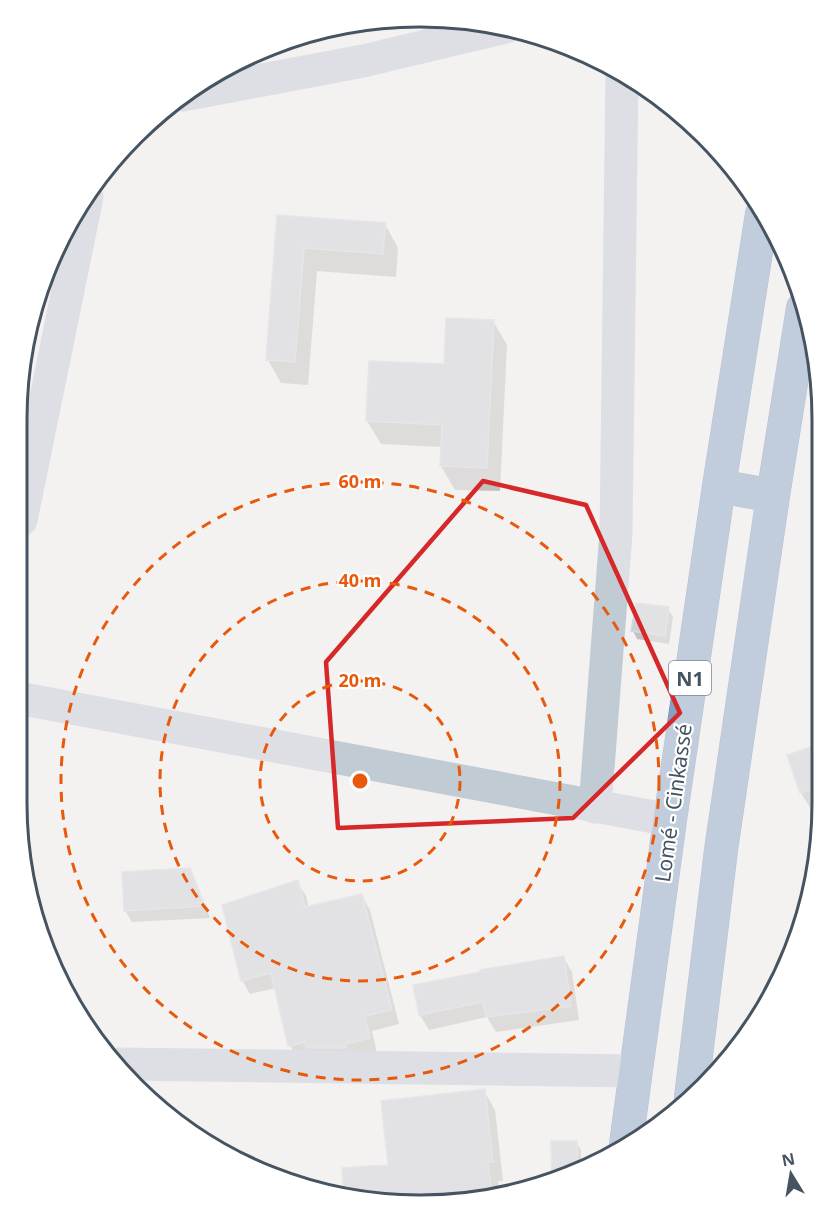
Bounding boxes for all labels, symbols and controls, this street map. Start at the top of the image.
text: 60 m [339,469,381,493]
text: 40 m [339,568,381,592]
road number: N1 [669,661,711,695]
text: 20 m [339,668,381,692]
street label: Lomé - Cinkassé [648,722,698,884]
centre of rings [350,771,370,791]
north arrow [761,1144,821,1204]
text: N [780,1147,797,1171]

